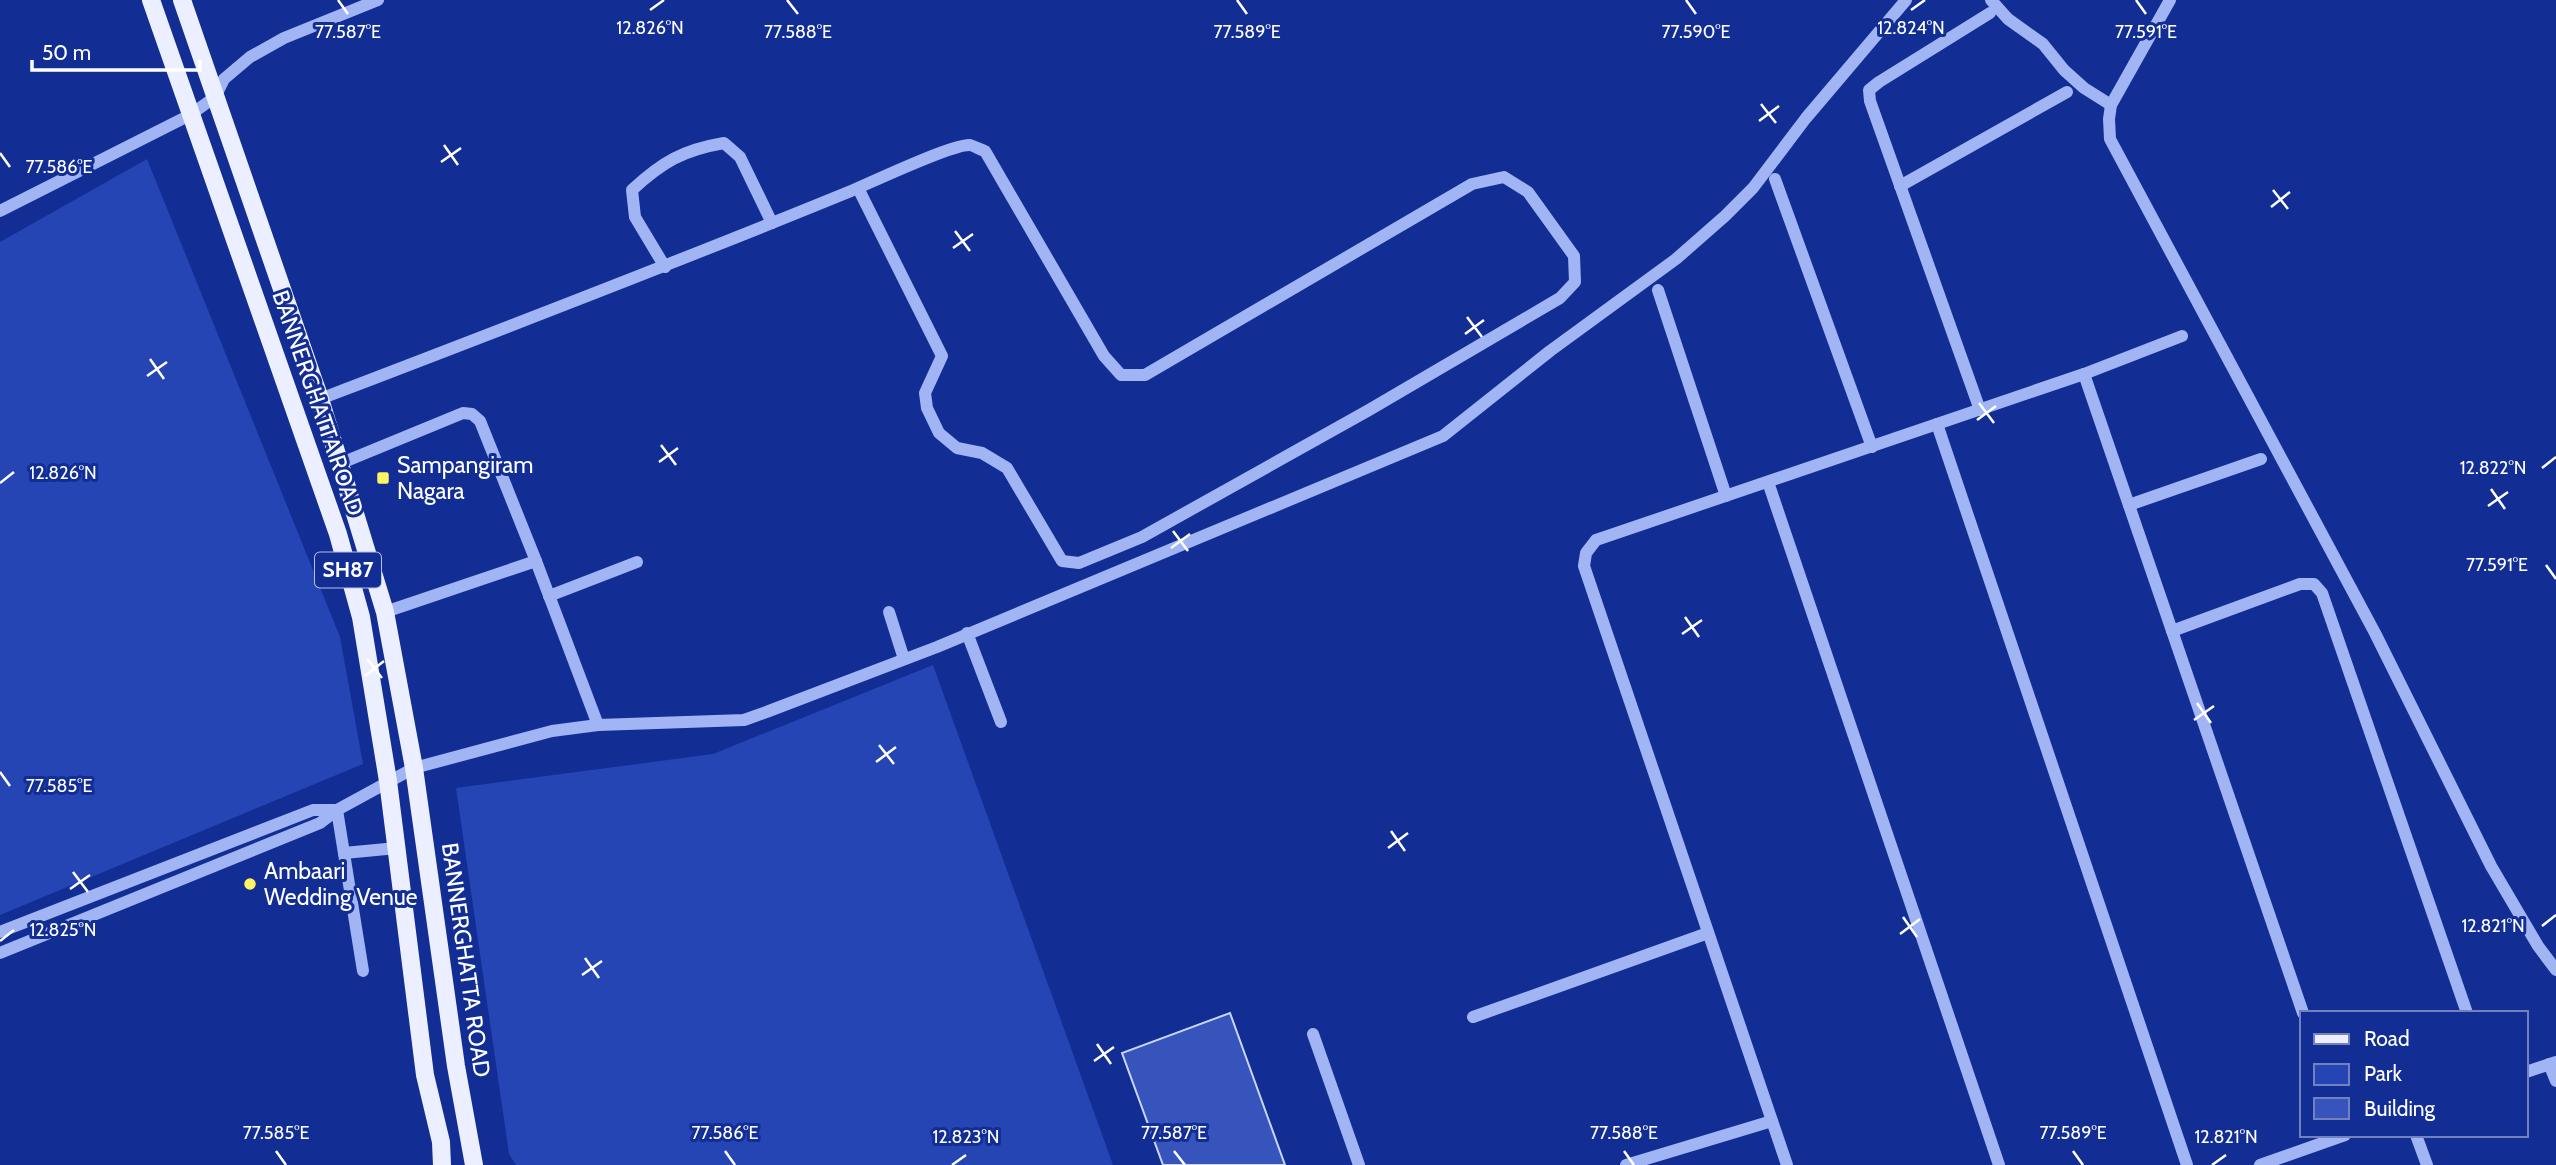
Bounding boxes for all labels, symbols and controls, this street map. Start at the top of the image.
text: 12.826°N [616,17,684,39]
text: 12.824°N [1877,17,1945,39]
text: 77.587°E [315,21,381,43]
text: 77.588°E [764,21,832,43]
text: 77.589°E [1213,21,1281,43]
text: 77.590°E [1662,21,1730,43]
text: 77.591°E [2115,21,2177,43]
scale bar [32,28,200,72]
text: 50 m [42,40,91,65]
text: 77.586°E [25,156,93,178]
street label: BANNERGHATTA ROAD [266,287,370,519]
place label: Sampangiram Nagara [397,451,533,505]
text: 12.822°N [2460,457,2526,479]
text: 12.826°N [29,462,97,484]
marker: Sampangiram Nagara [375,470,391,486]
road number: SH87 [315,552,381,588]
text: 77.591°E [2466,554,2528,576]
text: 77.585°E [26,775,92,797]
street label: BANNERGHATTA ROAD [436,841,496,1079]
place label: Ambaari Wedding Venue [264,857,418,911]
marker: Ambaari Wedding Venue [242,876,258,892]
text: 12.821°N [2461,915,2525,937]
text: 12.825°N [29,919,97,941]
legend [2300,1011,2528,1137]
text: Road [2364,1026,2410,1051]
text: Park [2364,1061,2402,1086]
text: Building [2364,1096,2436,1121]
text: 77.585°E [243,1122,309,1144]
text: 77.586°E [691,1122,759,1144]
text: 77.587°E [1141,1122,1207,1144]
text: 77.588°E [1590,1122,1658,1144]
text: 77.589°E [2039,1122,2107,1144]
text: 12.823°N [932,1126,1000,1148]
text: 12.821°N [2194,1126,2258,1148]

